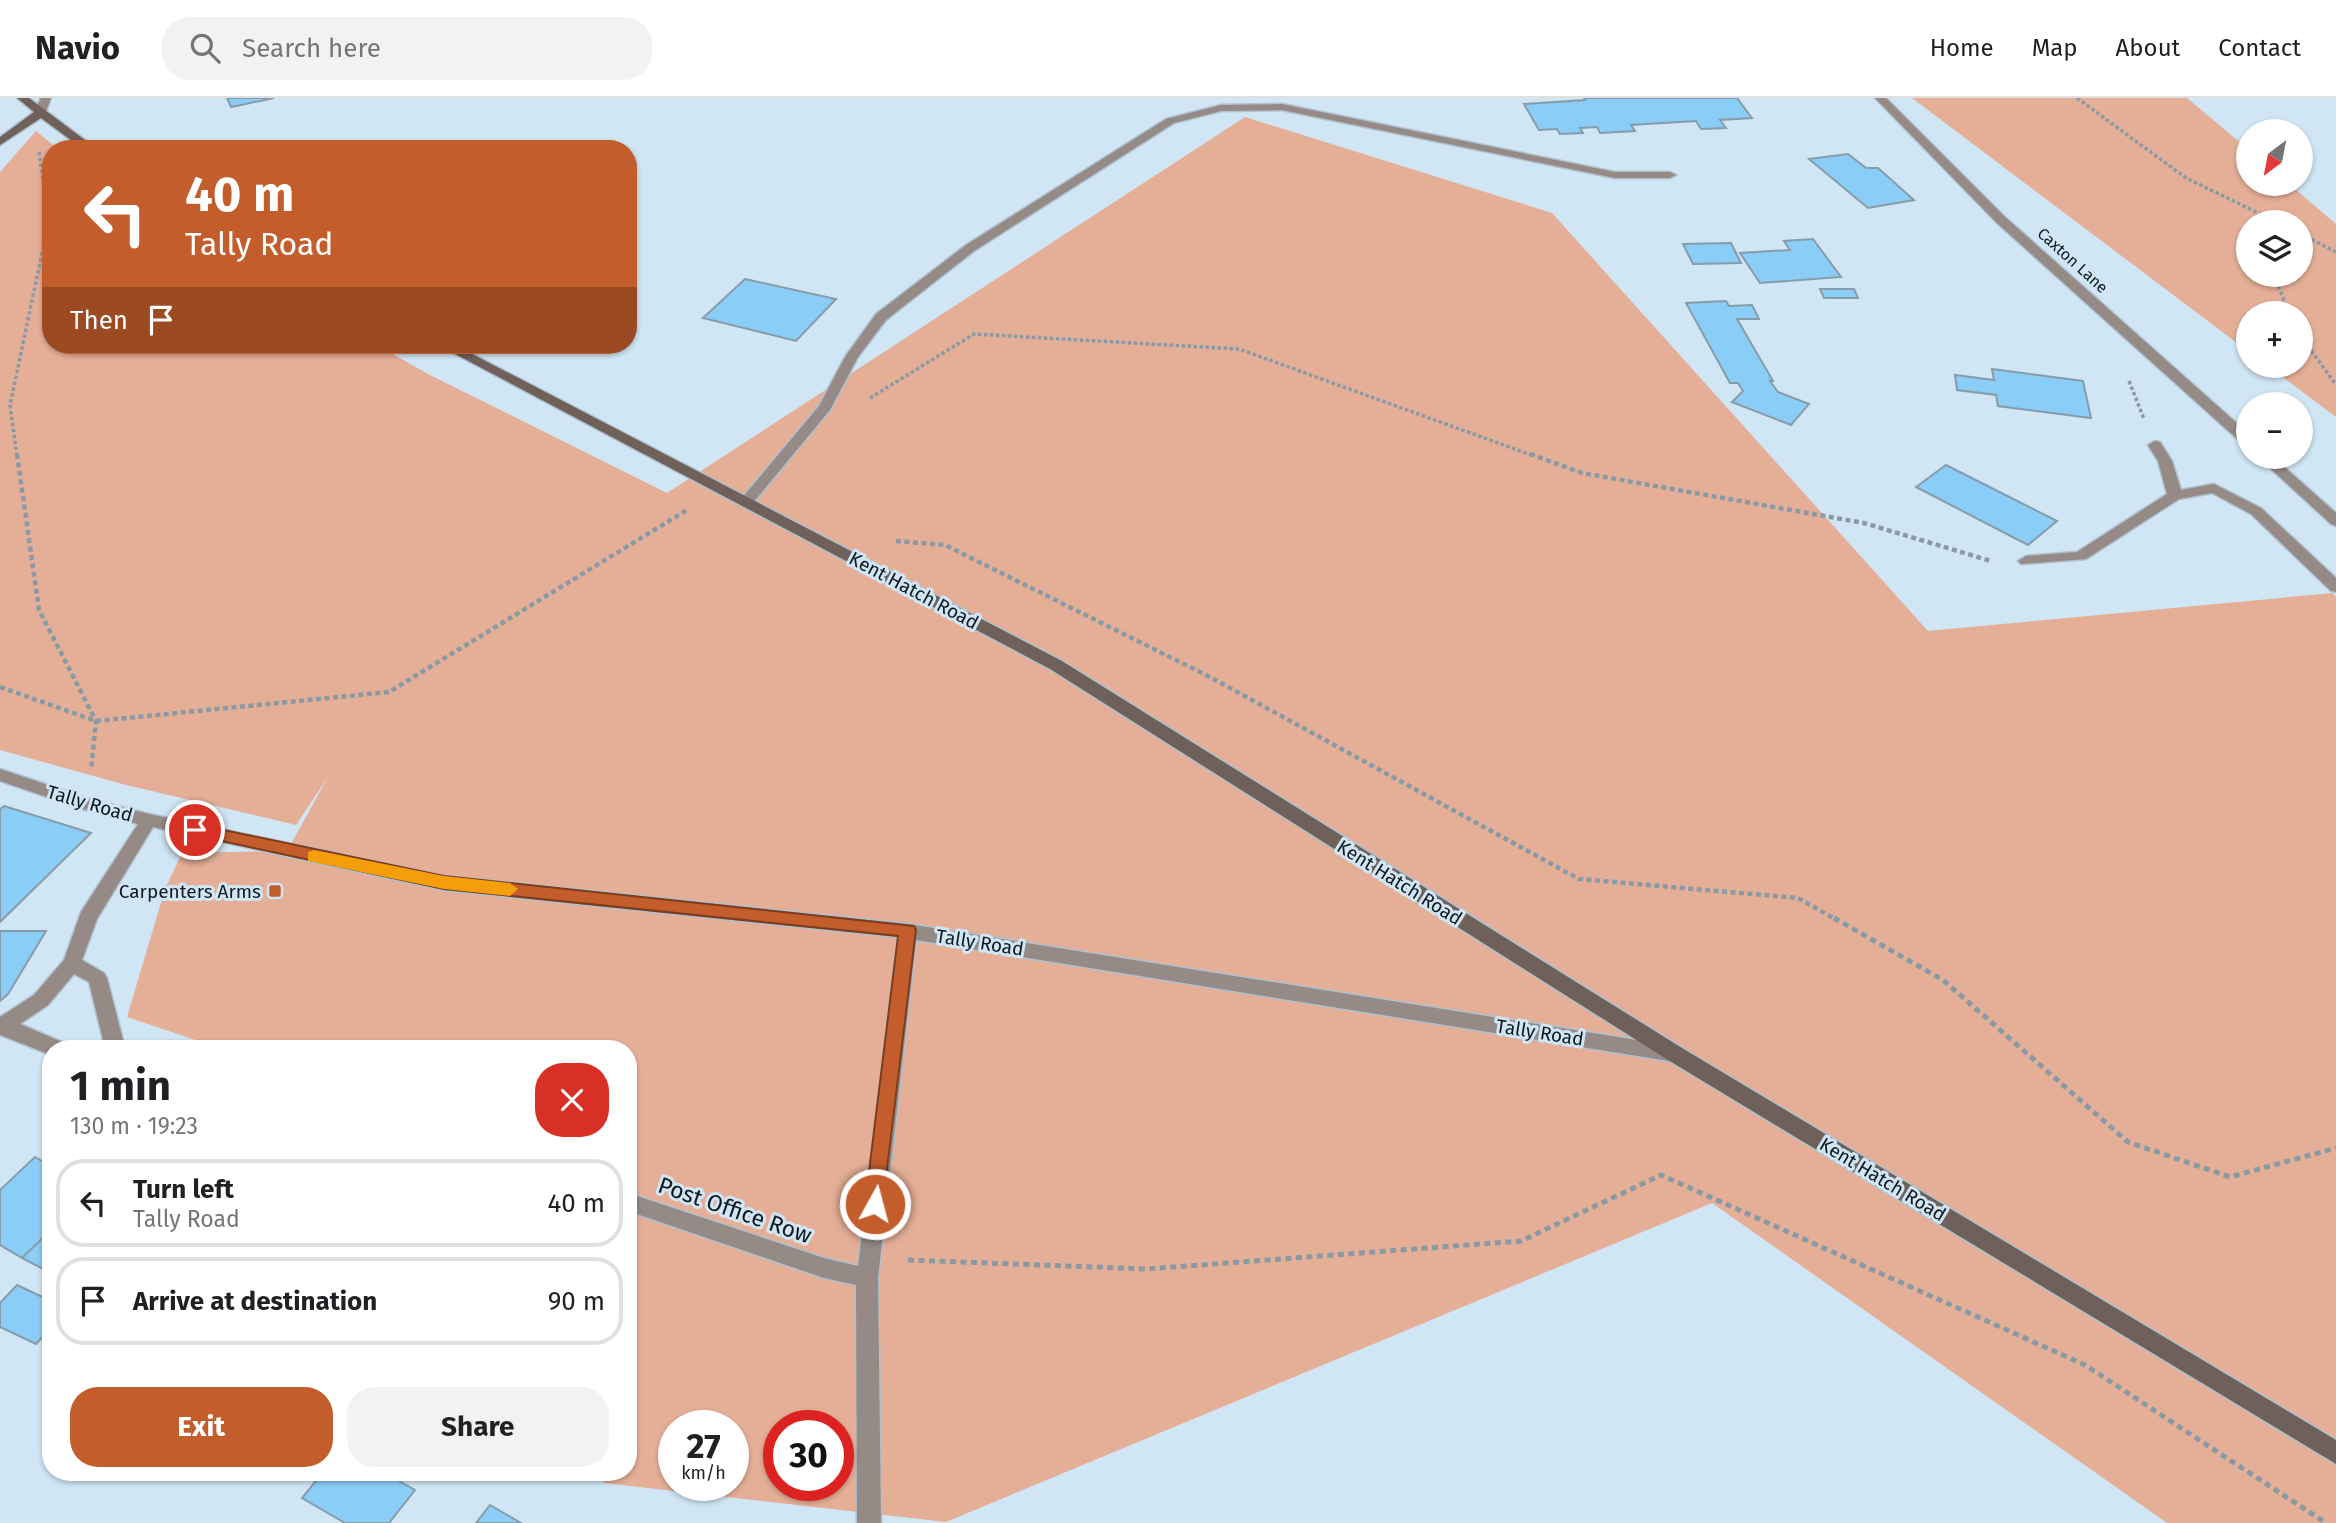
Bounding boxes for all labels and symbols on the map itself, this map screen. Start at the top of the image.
north arrow [2236,119,2314,196]
street label: Caxton Lane [2033,224,2112,297]
street label: Kent Hatch Road [845,547,982,634]
street label: Tally Road [44,780,135,827]
pin [165,800,225,860]
street label: Kent Hatch Road [1333,835,1467,930]
place label: Carpenters Arms [119,880,261,903]
marker: Carpenters Arms [267,883,283,899]
street label: Tally Road [935,924,1025,961]
street label: Tally Road [1495,1014,1585,1051]
street label: Kent Hatch Road [1815,1133,1950,1226]
position arrow [838,1167,912,1241]
street label: Post Office Row [654,1171,816,1250]
speed limit sign: 30 [763,1410,854,1501]

